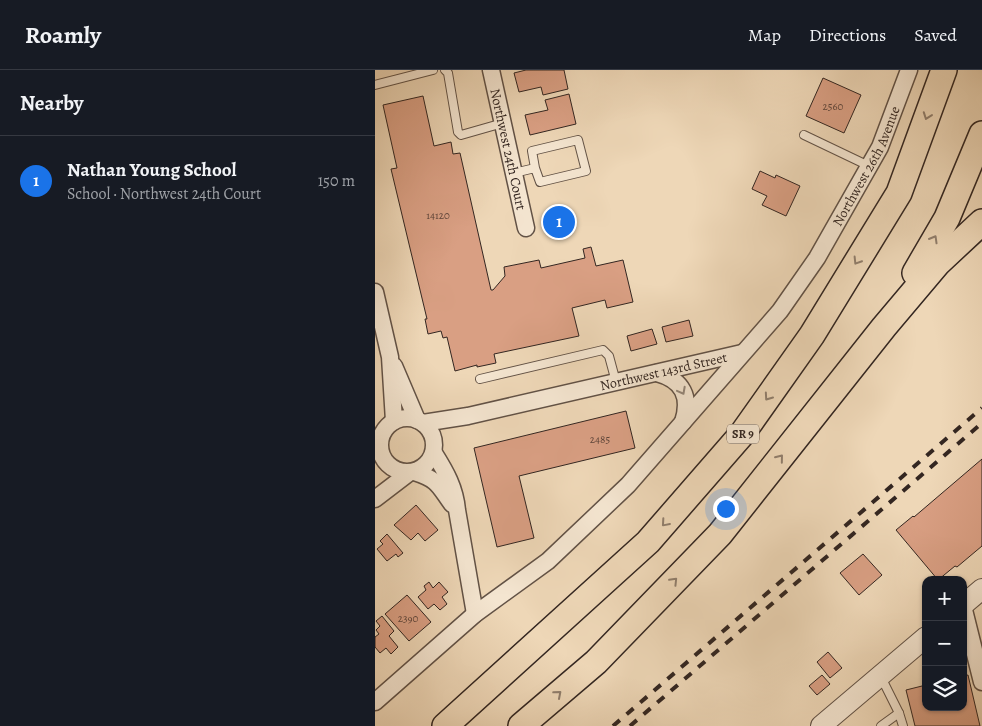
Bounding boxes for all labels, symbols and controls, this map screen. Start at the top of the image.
text: Roamly [25,19,101,51]
text: Map [748,23,781,47]
text: Directions [809,23,886,47]
text: Saved [914,23,957,47]
street label: Northwest 24th Court [485,87,531,212]
text: Nearby [20,89,83,117]
house number: 2560 [823,99,844,114]
street label: Northwest 26th Avenue [828,103,905,230]
one-way arrow [923,111,933,120]
text: Nathan Young School [67,157,237,183]
text: 1 [33,170,39,192]
text: 150 m [318,170,355,192]
text: School · Northwest 24th Court [67,183,261,205]
pin: 1 [543,203,575,241]
house number: 14120 [426,208,450,223]
one-way arrow [928,236,938,245]
one-way arrow [854,256,863,265]
street label: Northwest 143rd Street [598,348,729,395]
one-way arrow [675,386,685,395]
one-way arrow [765,392,774,401]
road number: SR 9 [727,424,759,444]
house number: 2485 [590,432,610,447]
one-way arrow [775,455,784,464]
your location [713,496,739,522]
one-way arrow [662,517,671,526]
map controls [922,576,967,711]
button: + [922,576,967,621]
one-way arrow [668,578,677,587]
house number: 2390 [398,611,418,626]
button: − [922,621,967,666]
button: layers [922,666,967,711]
one-way arrow [552,691,561,700]

